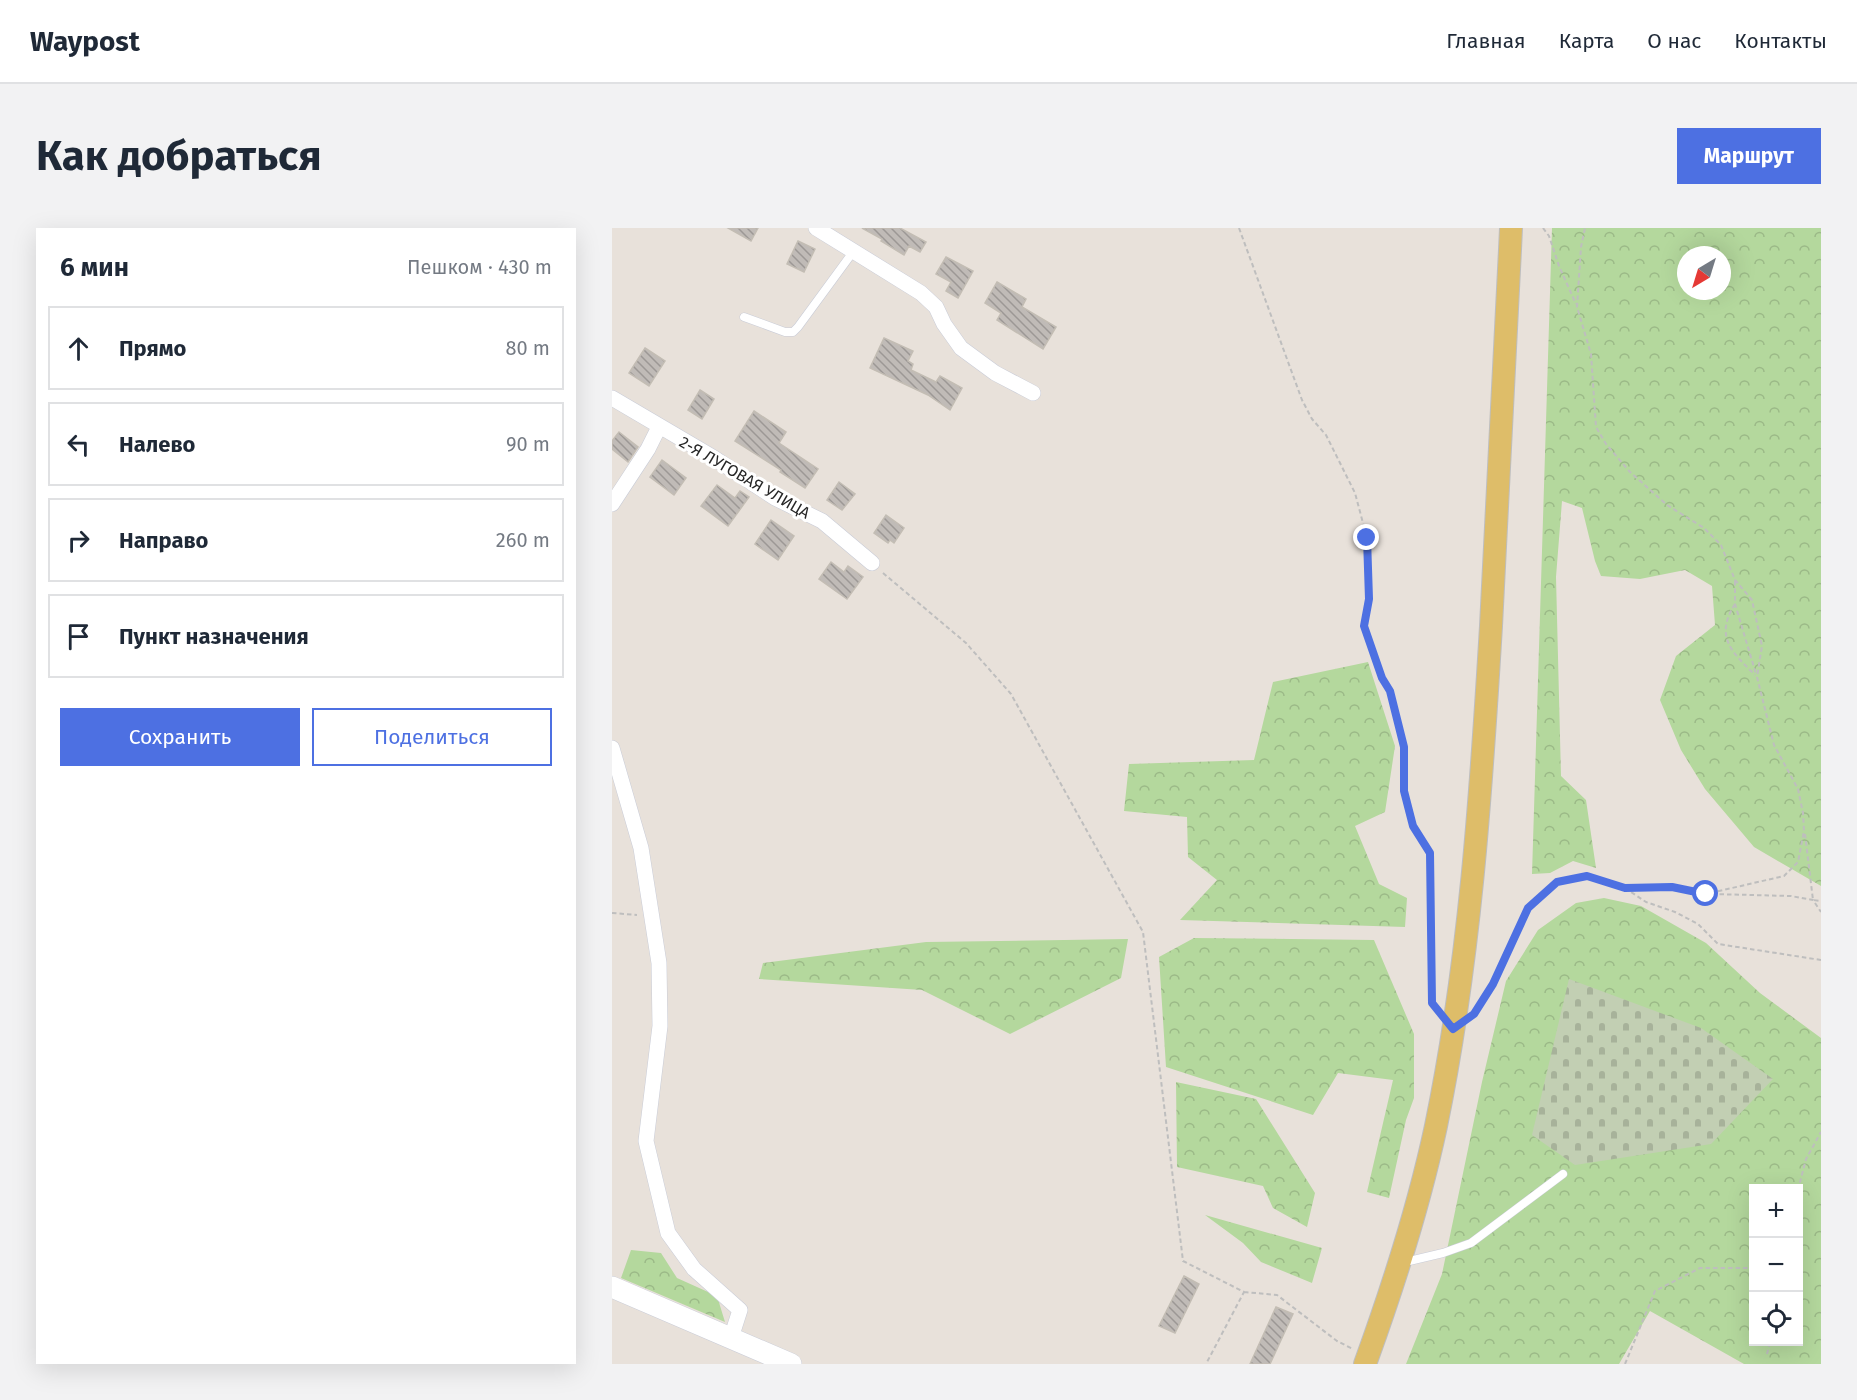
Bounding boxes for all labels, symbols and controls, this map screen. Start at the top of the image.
text: Waypost [30,25,140,58]
text: Главная [1446,28,1526,54]
text: Карта [1559,28,1614,54]
text: О нас [1647,28,1701,54]
text: Контакты [1734,28,1827,54]
button: Маршрут [1677,128,1821,184]
text: Как добраться [36,131,322,181]
north arrow [1677,246,1731,300]
text: 6 мин [60,252,129,283]
text: Пешком · 430 m [407,255,552,279]
icon: ahead [62,332,95,365]
text: Прямо [119,335,186,362]
text: 80 m [505,336,550,360]
icon: left [62,428,95,461]
text: Налево [119,431,195,458]
text: 90 m [506,432,550,456]
street label: 2-Я ЛУГОВАЯ УЛИЦА [676,432,814,523]
icon: right [62,524,95,557]
route end [1353,524,1379,550]
text: Направо [119,527,208,554]
text: 260 m [496,528,550,552]
icon: arrive [62,620,95,653]
text: Пункт назначения [119,623,309,650]
button: Сохранить [60,708,300,766]
button: Поделиться [312,708,552,766]
route start [1692,880,1718,906]
map controls [1749,1184,1803,1346]
button: + [1749,1184,1803,1238]
button: − [1749,1238,1803,1292]
button: locate [1749,1292,1803,1346]

